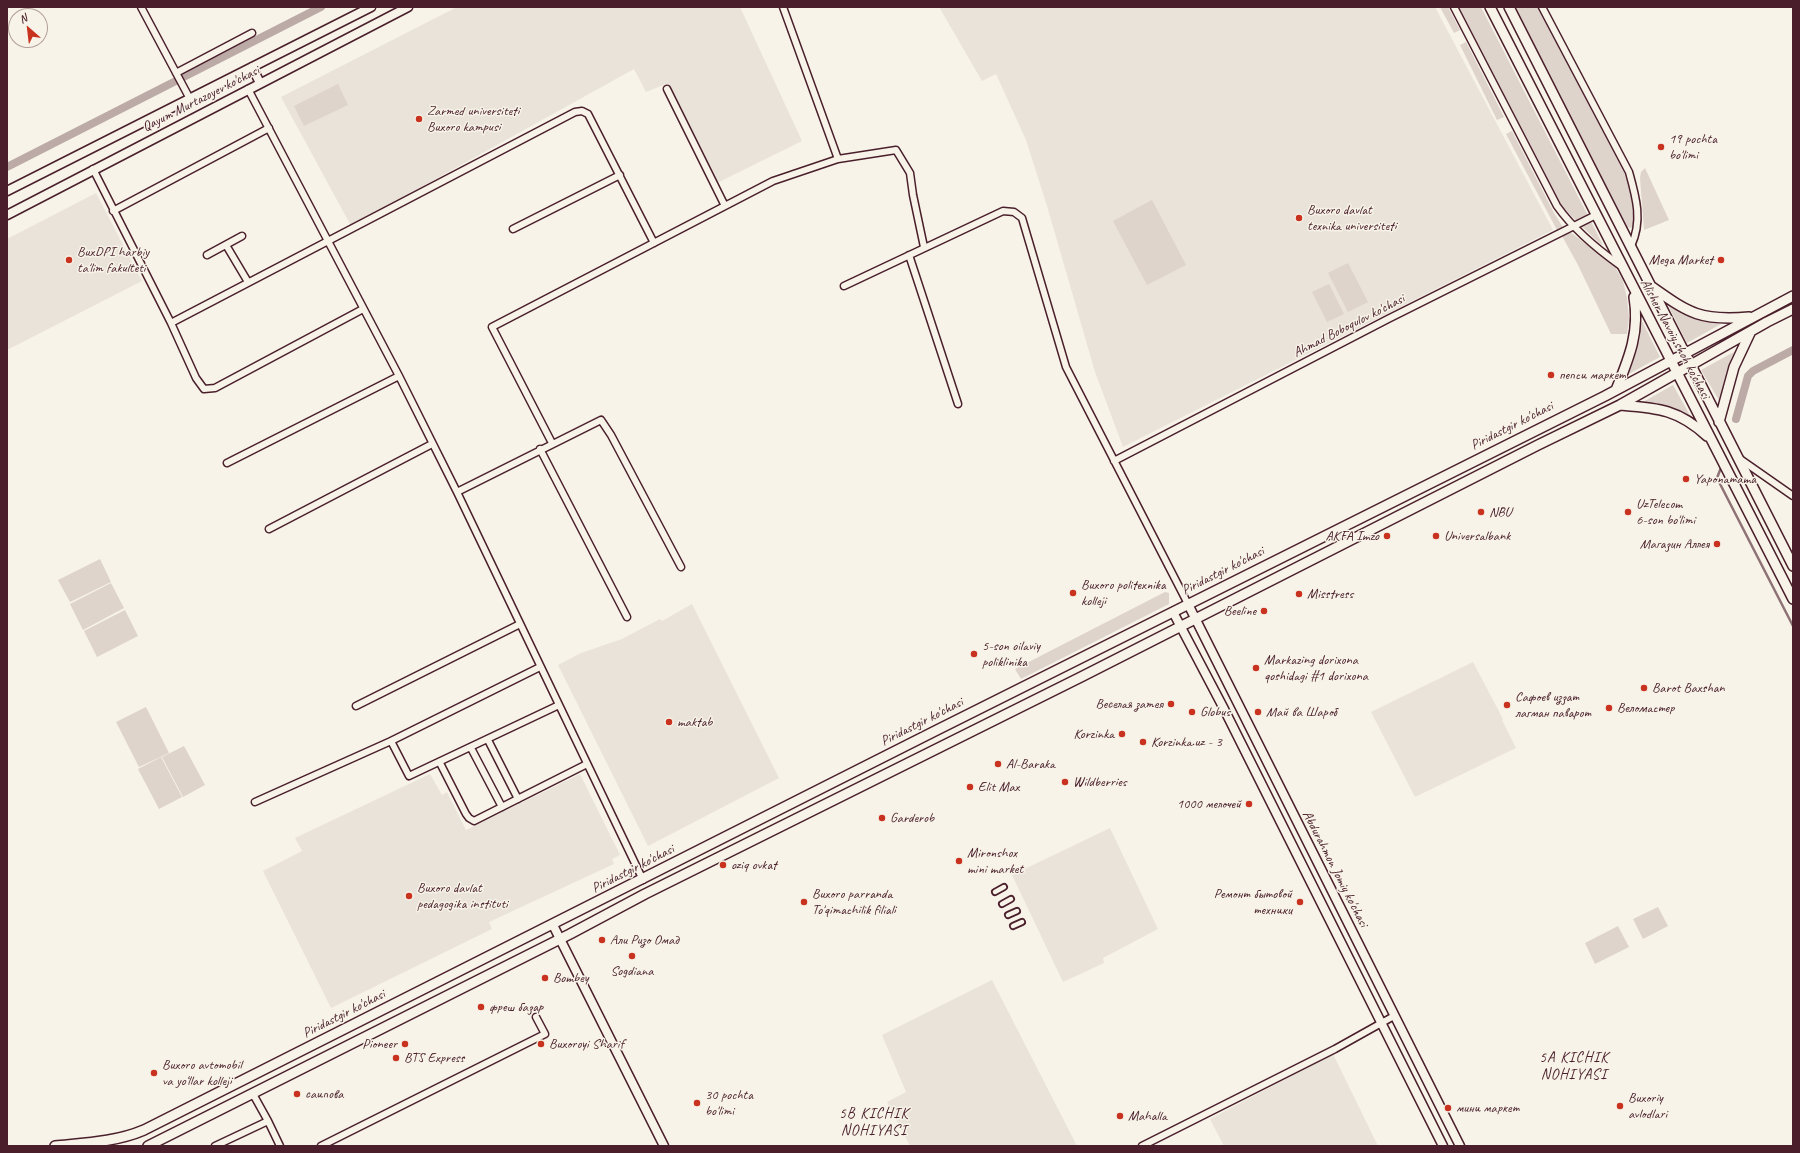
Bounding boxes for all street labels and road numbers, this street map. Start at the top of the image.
street label: Qayum Murtazoyev ko'chasi [140,62,262,136]
street label: Alisher Navoiy shoh ko'chasi [1636,276,1714,402]
street label: Ahmad Boboqulov ko'chasi [1290,291,1408,361]
street label: Piridastgir ko'chasi [1468,398,1556,454]
street label: Piridastgir ko'chasi [1179,543,1267,599]
street label: Piridastgir ko'chasi [878,694,966,750]
street label: Abdurahmon Jomiy ko'chasi [1298,808,1372,930]
street label: Piridastgir ko'chasi [589,841,677,897]
street label: Piridastgir ko'chasi [300,986,388,1042]

